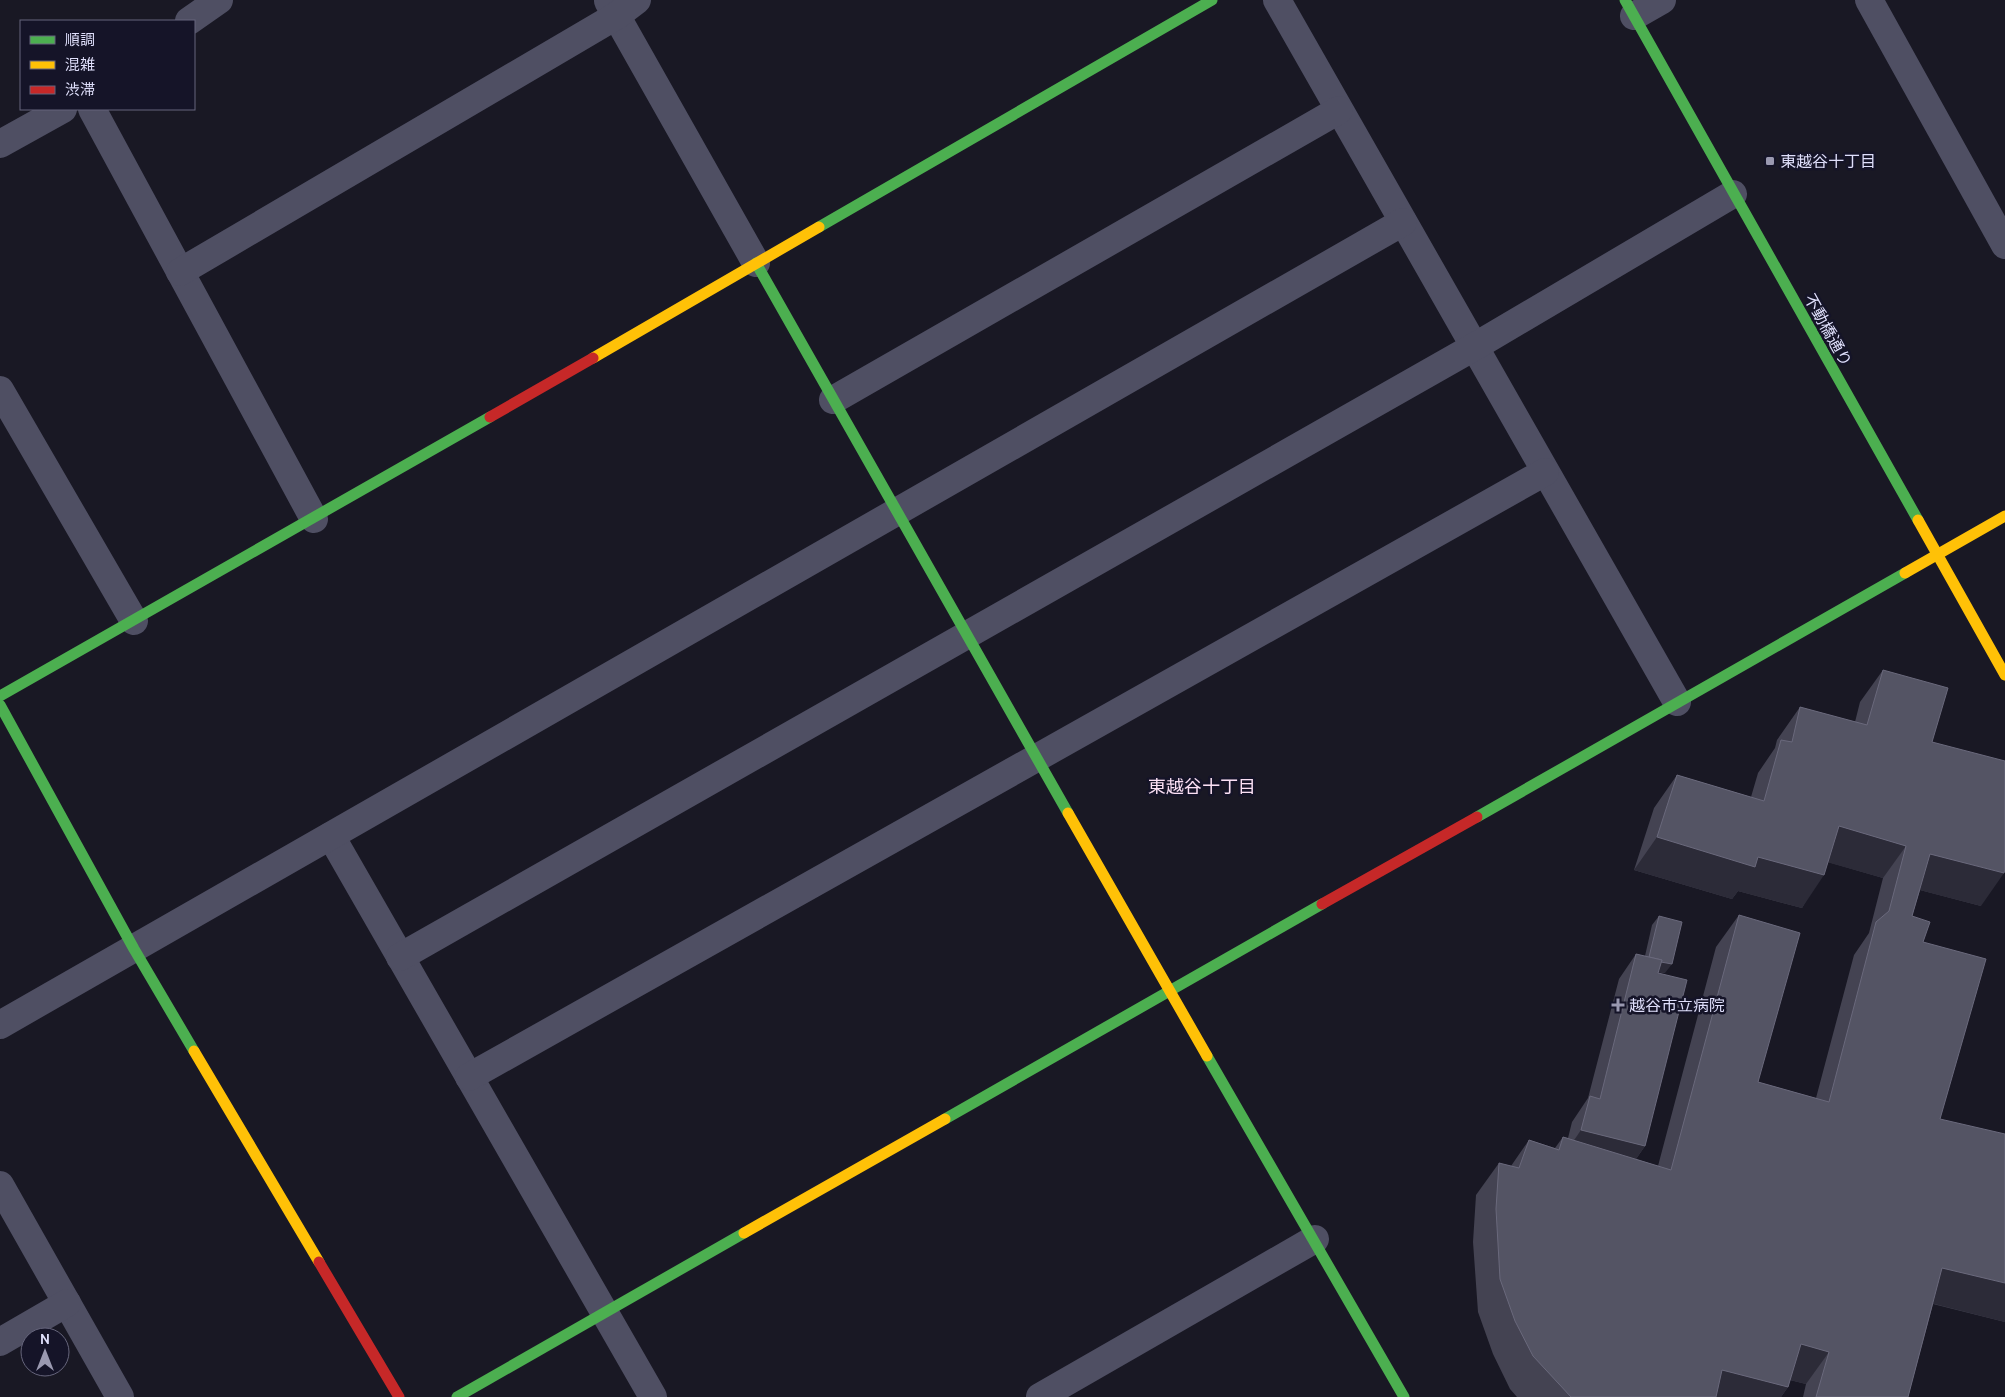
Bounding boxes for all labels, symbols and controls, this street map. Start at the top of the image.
legend [20,20,195,110]
text: 順調 [65,31,95,49]
text: 混雑 [65,56,95,74]
text: 渋滞 [65,81,95,99]
place label: 東越谷十丁目 [1780,152,1876,171]
marker: 東越谷十丁目 [1764,155,1776,167]
street label: 不動橋通り [1800,290,1856,370]
district label: 東越谷十丁目 [1148,776,1256,798]
place label: 越谷市立病院 [1629,996,1725,1015]
marker: 越谷市立病院 [1611,998,1625,1012]
north arrow [20,1327,70,1377]
text: N [40,1330,50,1348]

